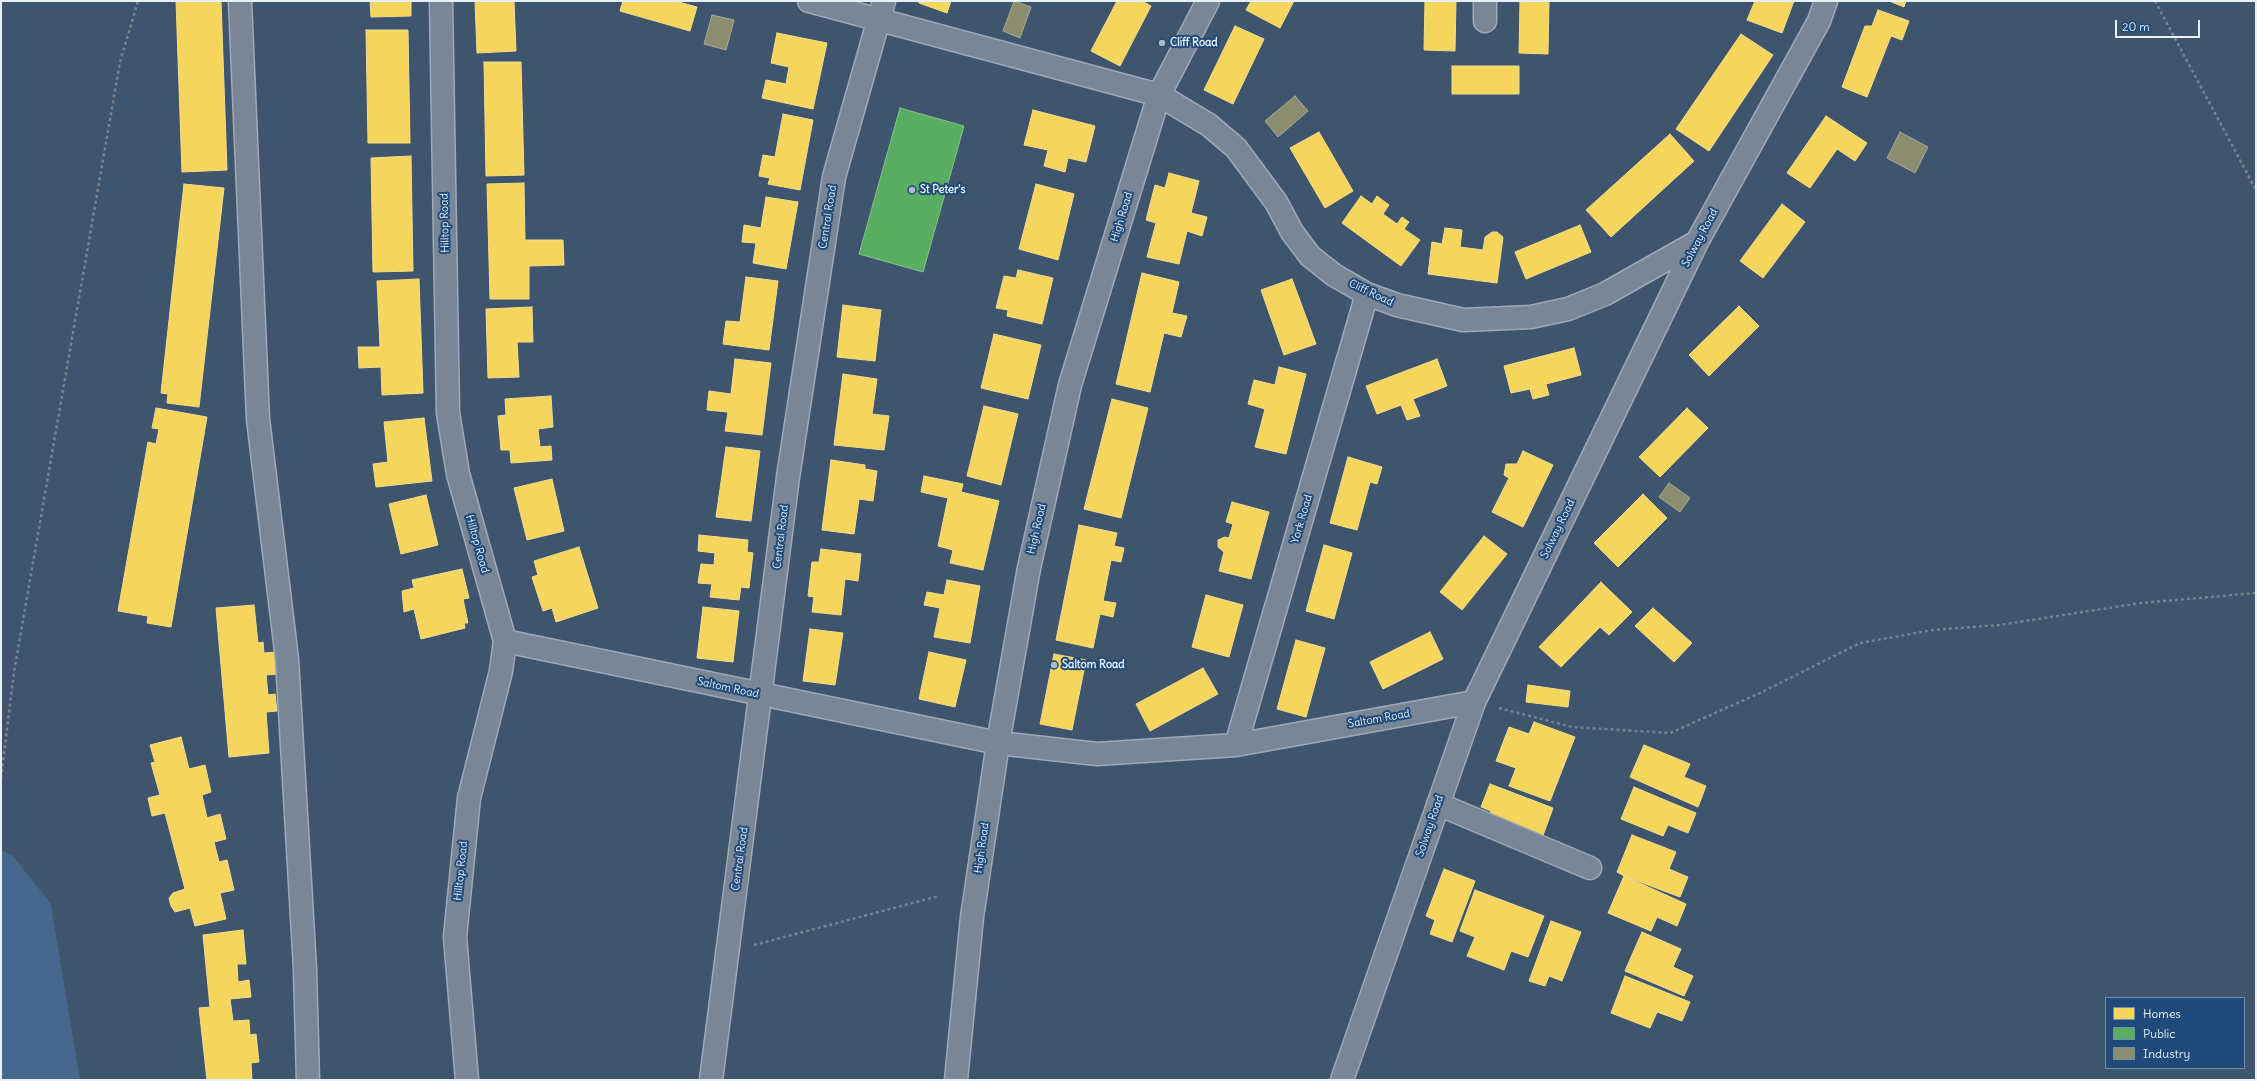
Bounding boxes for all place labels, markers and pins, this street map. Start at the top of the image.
place label: Cliff Road [1170,36,1218,50]
marker: Cliff Road [1157,38,1167,48]
place label: St Peter's [920,183,965,197]
marker: St Peter's [907,185,917,195]
place label: Saltom Road [1062,658,1125,672]
marker: Saltom Road [1049,660,1059,670]

